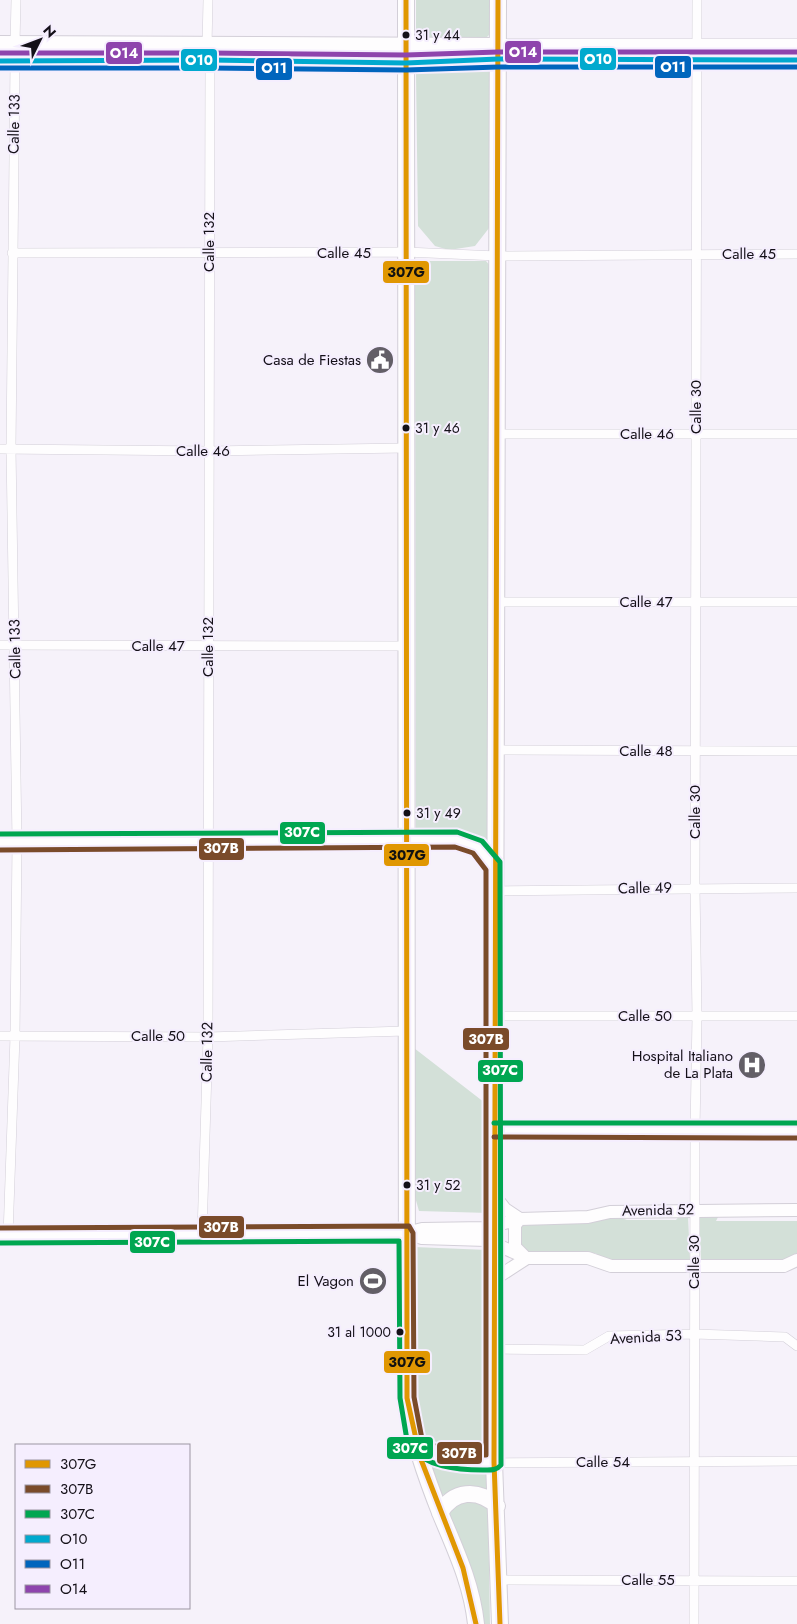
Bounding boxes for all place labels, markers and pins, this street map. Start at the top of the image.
place label: 31 y 44 [415,25,460,45]
marker: 31 y 44 [401,30,411,40]
public building icon: Casa de Fiestas [365,345,395,375]
place label: Casa de Fiestas [263,349,361,371]
place label: 31 y 46 [415,418,460,438]
marker: 31 y 46 [401,423,411,433]
place label: 31 y 49 [416,803,461,823]
marker: 31 y 49 [402,808,412,818]
place label: Hospital Italiano de La Plata [632,1045,733,1084]
hospital icon: Hospital Italiano de La Plata [737,1050,767,1080]
place label: 31 y 52 [416,1175,460,1195]
marker: 31 y 52 [402,1180,412,1190]
sports icon: El Vagon [358,1266,388,1296]
place label: El Vagon [298,1270,354,1292]
place label: 31 al 1000 [327,1322,391,1342]
marker: 31 al 1000 [395,1327,405,1337]

